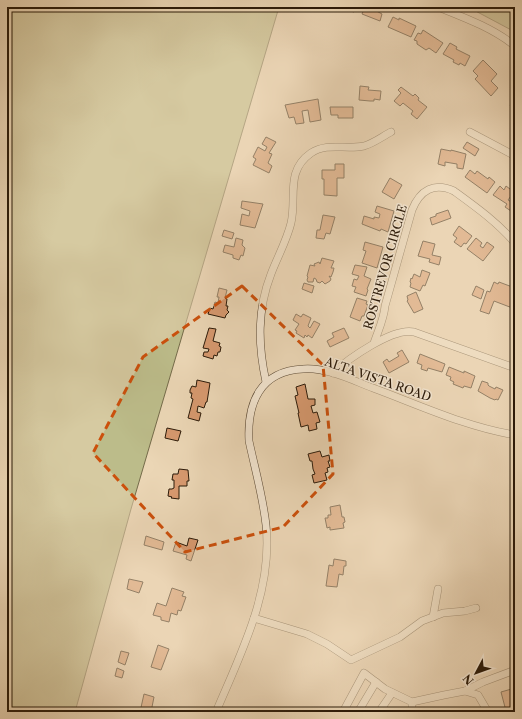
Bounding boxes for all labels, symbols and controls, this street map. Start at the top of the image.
street label: ROSTREVOR CIRCLE [360,203,410,331]
street label: ALTA VISTA ROAD [322,353,434,404]
north arrow [456,653,496,693]
text: N [460,671,477,688]

